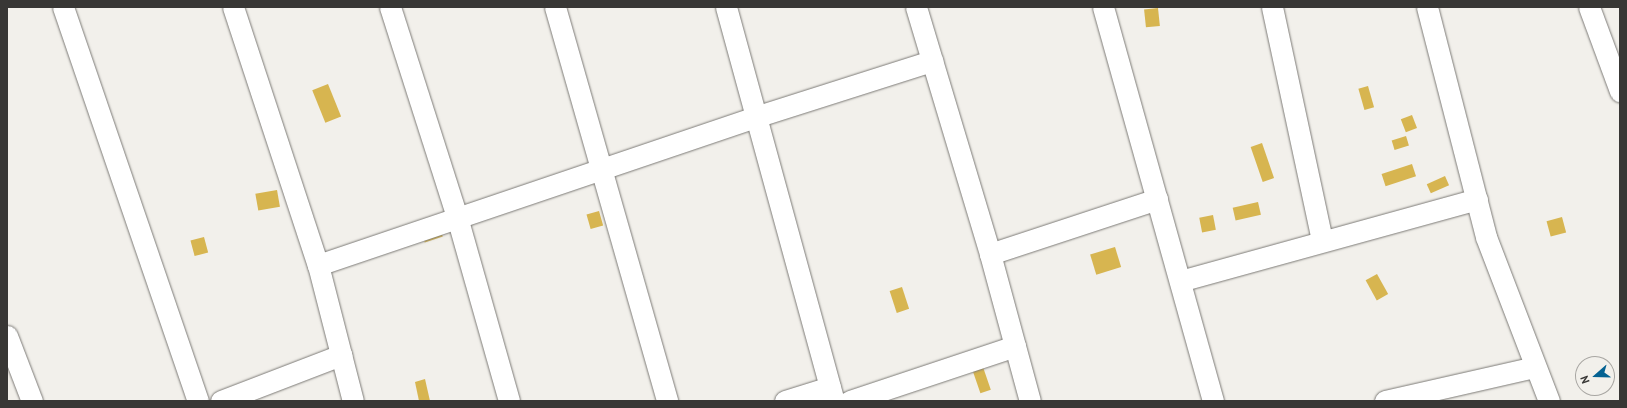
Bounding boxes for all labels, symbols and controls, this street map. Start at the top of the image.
north arrow [1575,356,1615,396]
text: N [1577,374,1592,386]

